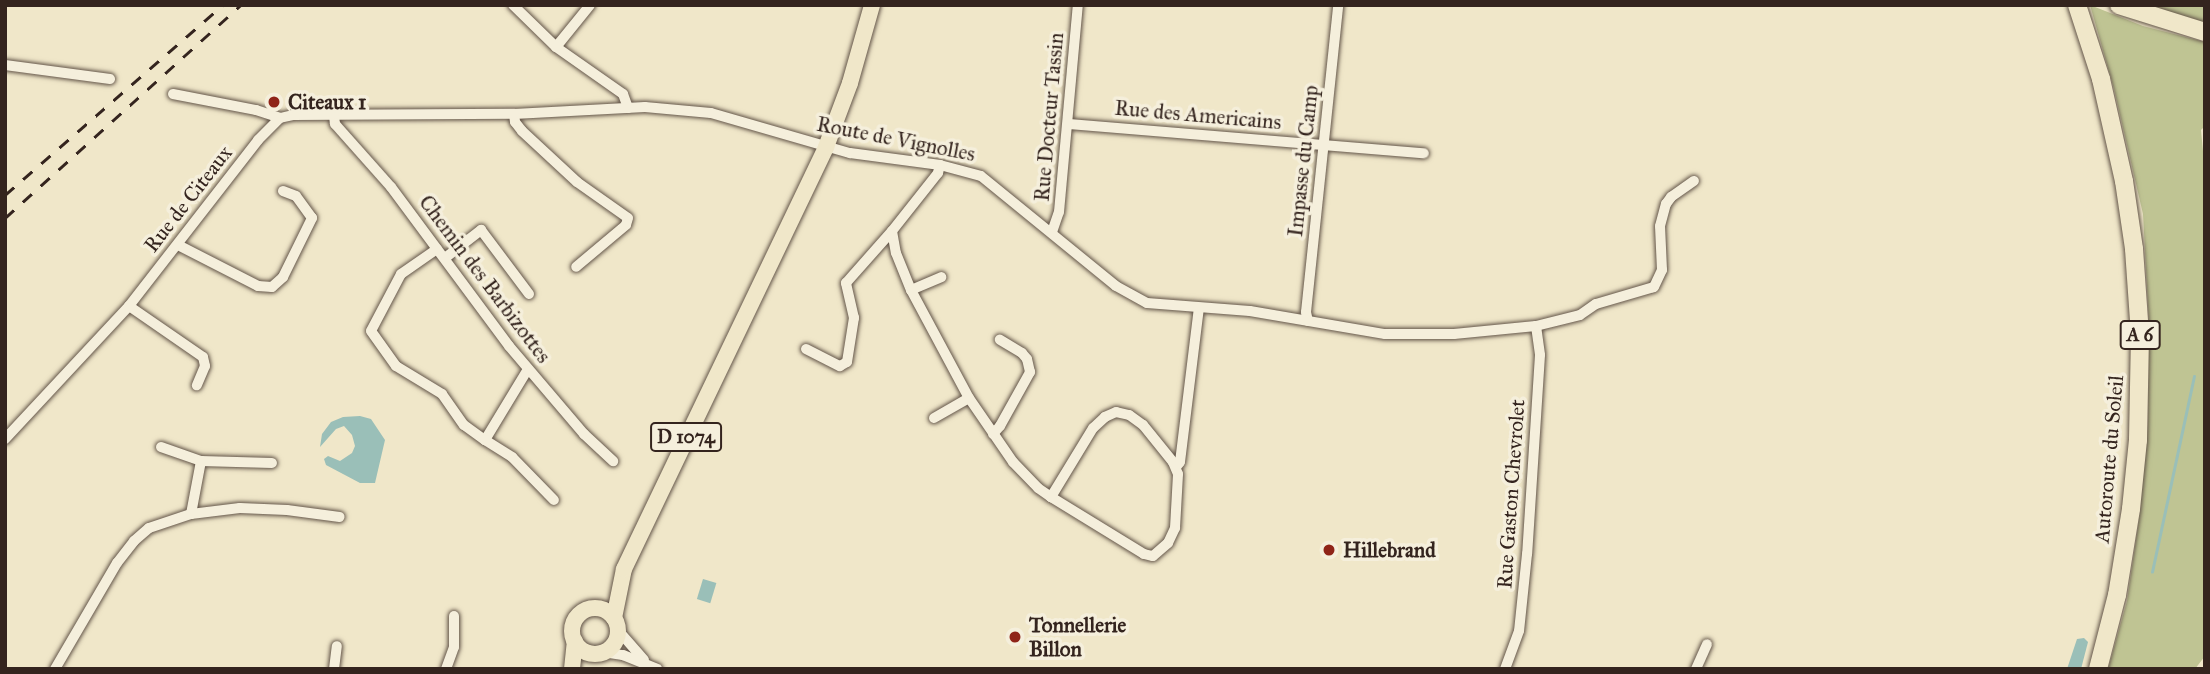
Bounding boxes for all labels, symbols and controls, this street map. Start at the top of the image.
street label: Rue Docteur Tassin [1029,32,1069,202]
street label: Impasse du Camp [1283,84,1323,238]
place label: Citeaux 1 [288,89,366,115]
marker: Citeaux 1 [266,94,282,110]
street label: Rue des Americains [1114,95,1282,135]
street label: Route de Vignolles [815,111,977,167]
street label: Rue de Citeaux [139,141,237,257]
street label: Chemin des Barbizottes [414,190,556,368]
road number: A 6 [2119,320,2161,350]
street label: Autoroute du Soleil [2089,374,2129,544]
street label: Rue Gaston Chevrolet [1492,398,1530,590]
road number: D 1074 [649,422,723,452]
place label: Hillebrand [1343,537,1436,563]
marker: Hillebrand [1321,542,1337,558]
place label: Tonnellerie Billon [1029,612,1126,662]
marker: Tonnellerie Billon [1007,629,1023,645]

